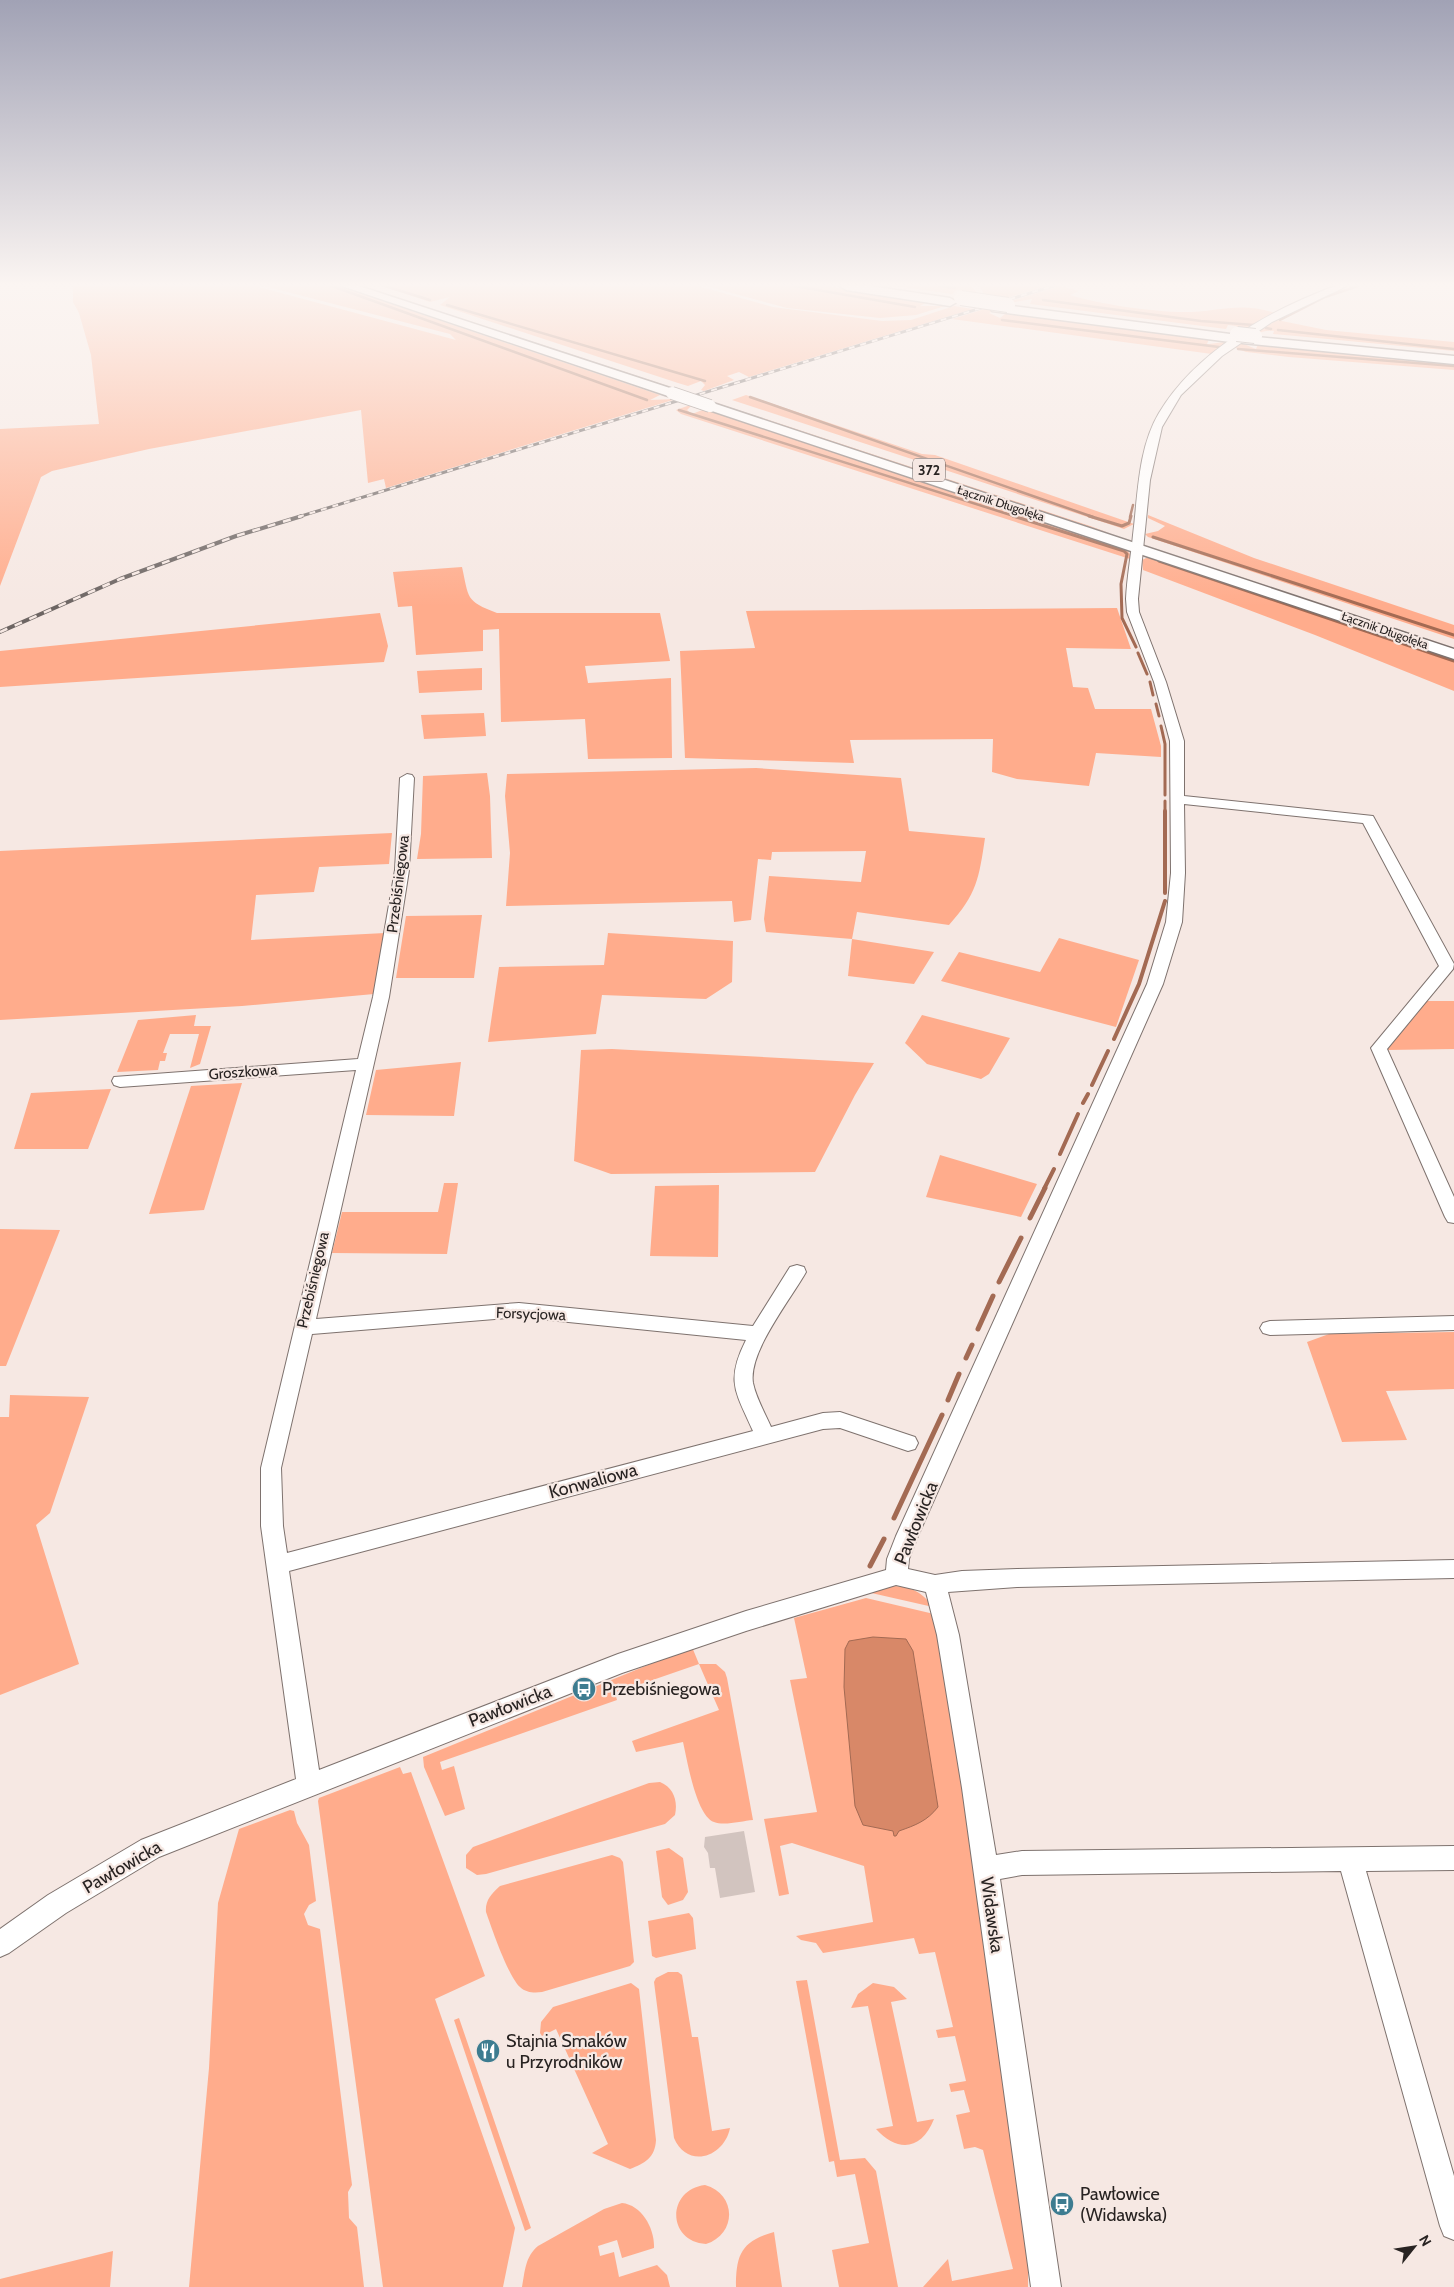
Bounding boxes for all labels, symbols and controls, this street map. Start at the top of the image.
road number: 372 [913,458,945,482]
street label: Łącznik Długołęka [956,482,1047,524]
street label: Łącznik Długołęka [1340,608,1431,652]
street label: Przebiśniegowa [383,833,413,934]
street label: Groszkowa [208,1061,279,1083]
street label: Przebiśniegowa [293,1229,333,1330]
street label: Forsycjowa [496,1304,567,1324]
street label: Konwaliowa [546,1459,640,1503]
street label: Pawłowicka [889,1478,943,1568]
bus stop icon: Przebiśniegowa [571,1676,597,1702]
place label: Przebiśniegowa [602,1678,720,1700]
street label: Pawłowicka [465,1680,555,1732]
street label: Pawłowicka [79,1835,166,1898]
street label: Widawska [976,1876,1008,1955]
place label: Stajnia Smaków u Przyrodników [506,2030,627,2073]
restaurant icon: Stajnia Smaków u Przyrodników [475,2038,501,2064]
place label: Pawłowice (Widawska) [1080,2183,1167,2226]
bus stop icon: Pawłowice (Widawska) [1049,2191,1075,2217]
north arrow [1389,2222,1439,2272]
text: N [1415,2232,1436,2249]

